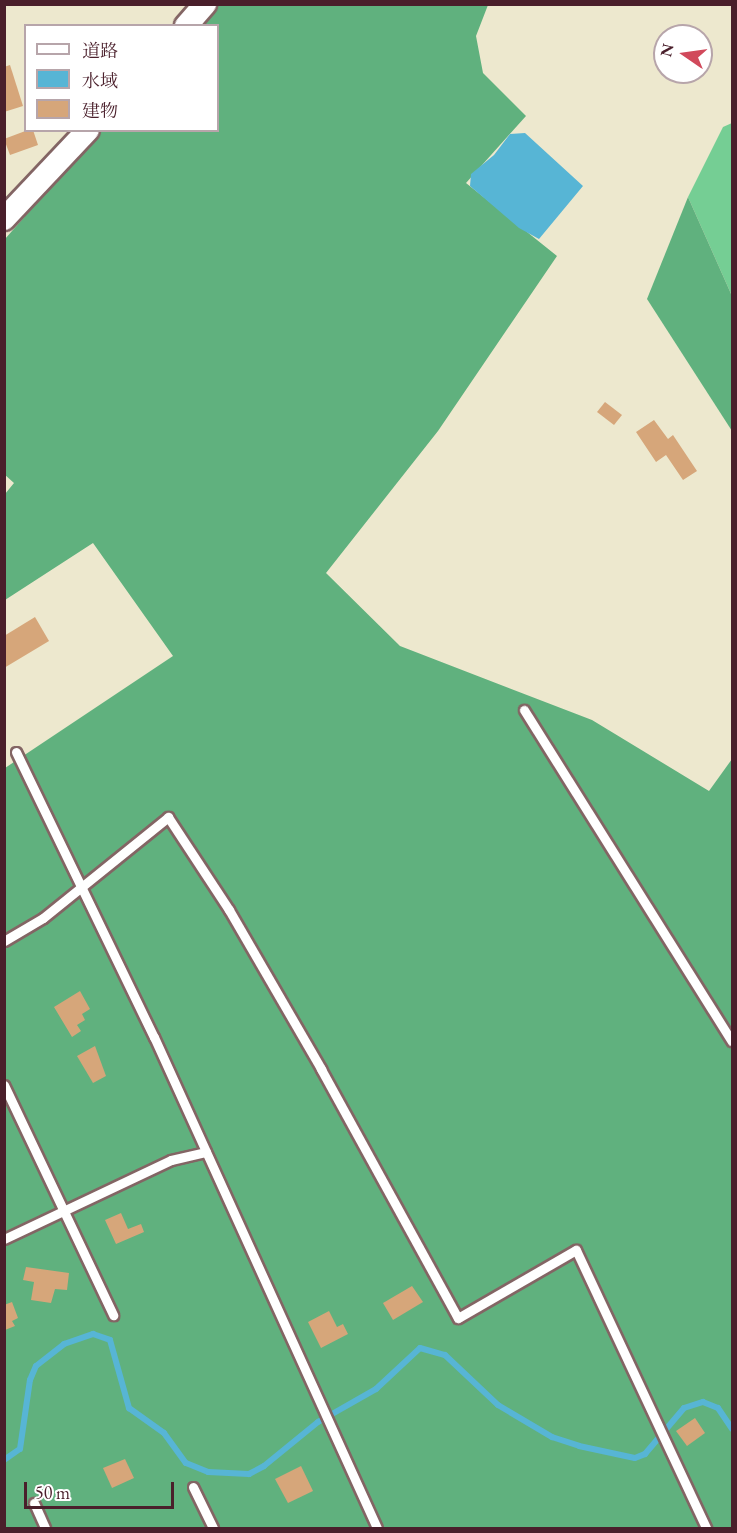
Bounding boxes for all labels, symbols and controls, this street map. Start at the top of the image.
legend [24,24,219,132]
north arrow [653,24,713,84]
text: 道路 [82,39,118,62]
text: N [655,42,679,59]
text: 水域 [82,69,118,92]
text: 建物 [82,99,118,122]
scale bar [27,1470,177,1508]
text: 50 m [35,1481,70,1504]

